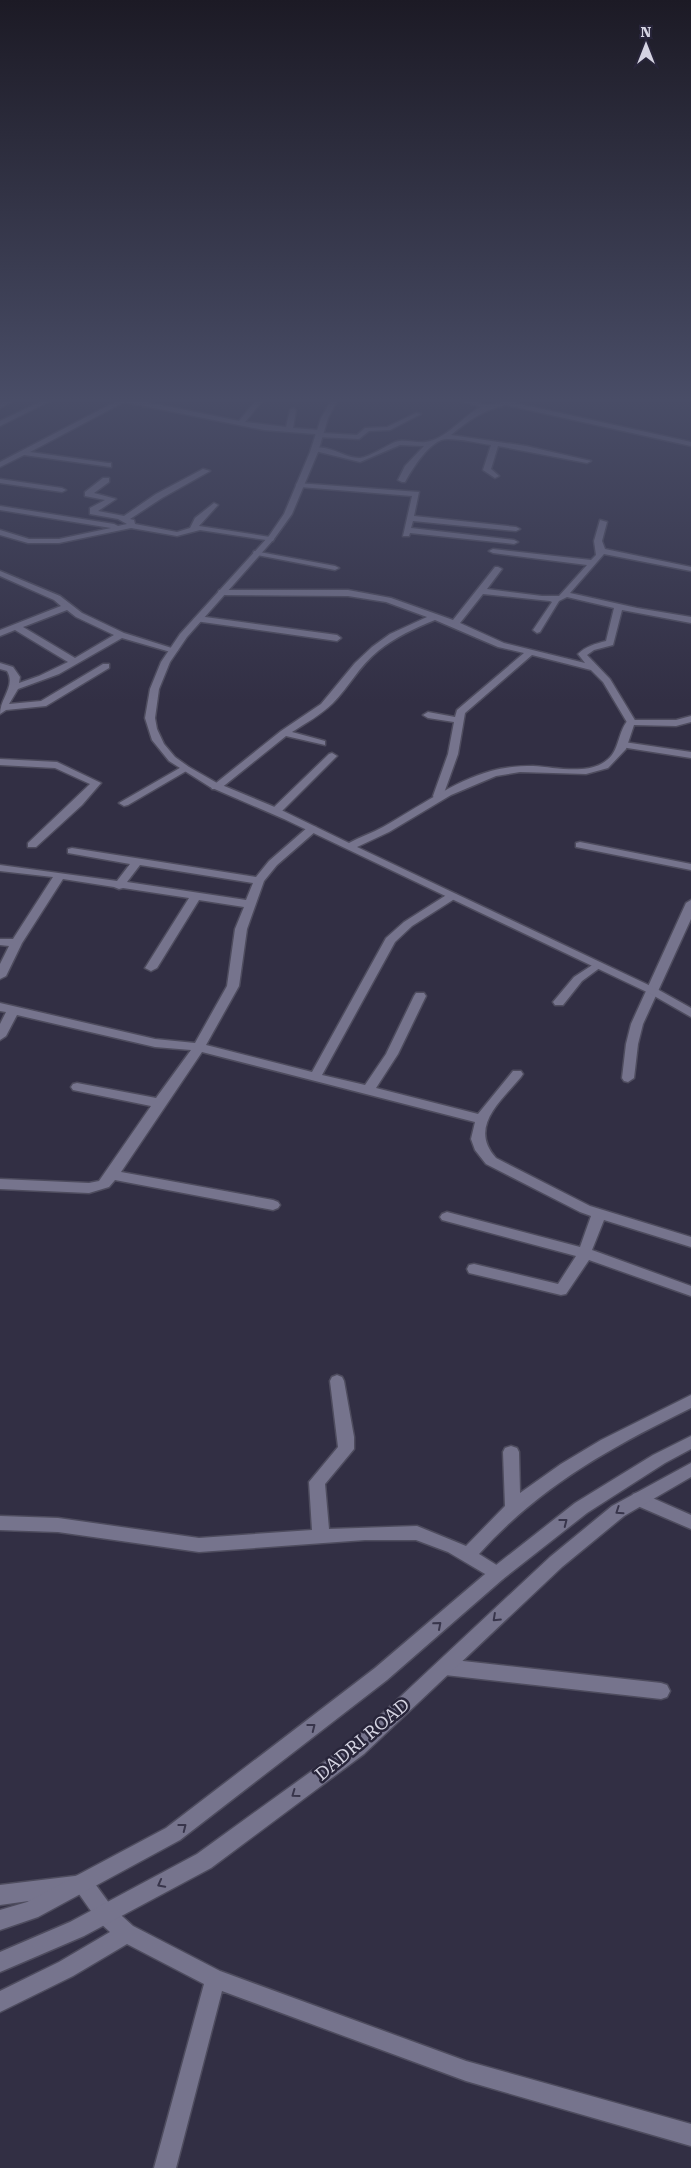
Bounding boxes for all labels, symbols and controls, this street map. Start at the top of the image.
north arrow [621,20,671,70]
text: N [641,24,652,40]
one-way arrow [615,1505,624,1515]
one-way arrow [558,1520,567,1528]
one-way arrow [493,1612,502,1621]
one-way arrow [432,1621,441,1630]
street label: DADRI ROAD [311,1693,414,1785]
one-way arrow [306,1724,316,1733]
one-way arrow [291,1788,301,1797]
one-way arrow [177,1824,186,1832]
one-way arrow [157,1878,166,1888]

